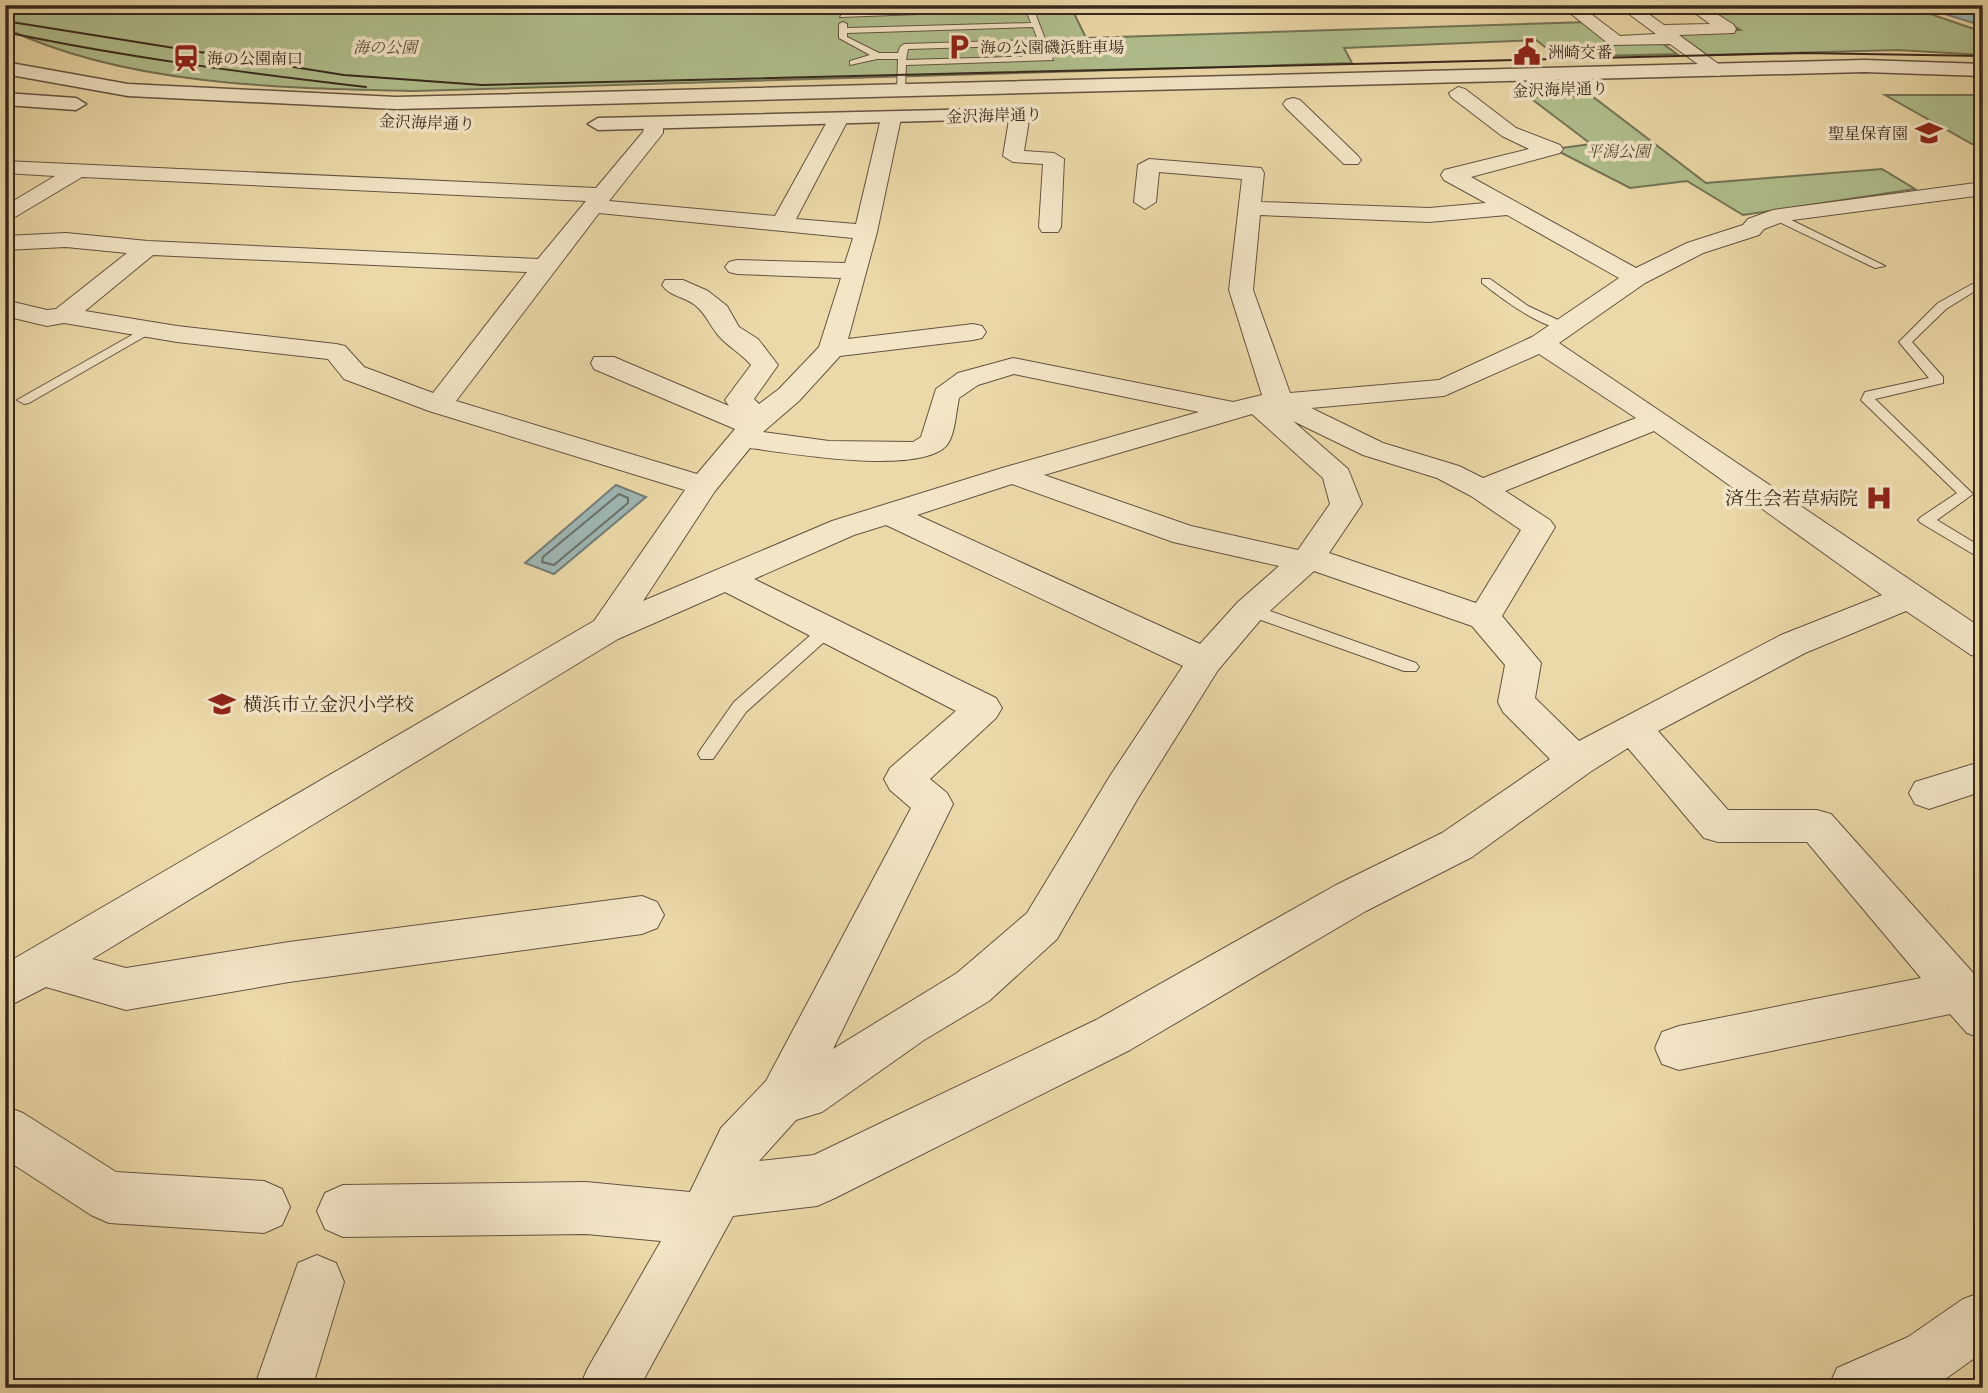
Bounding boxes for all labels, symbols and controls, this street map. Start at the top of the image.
parking icon: 海の公園磯浜駐車場 [944,32,974,62]
park label: 海の公園 [353,37,420,57]
place label: 海の公園磯浜駐車場 [980,37,1124,57]
public building icon: 洲崎交番 [1512,37,1542,67]
place label: 洲崎交番 [1548,42,1612,62]
station icon: 海の公園南口 [171,43,201,73]
place label: 海の公園南口 [207,48,303,68]
street label: 金沢海岸通り [1512,77,1608,101]
street label: 金沢海岸通り [946,103,1042,127]
street label: 金沢海岸通り [379,110,475,134]
school or university icon: 聖星保育園 [1914,118,1944,148]
place label: 聖星保育園 [1828,123,1908,143]
park label: 平潟公園 [1586,141,1653,161]
hospital icon: 済生会若草病院 [1864,483,1894,513]
place label: 済生会若草病院 [1725,487,1858,510]
school or university icon: 横浜市立金沢小学校 [207,689,237,719]
place label: 横浜市立金沢小学校 [243,693,414,716]

